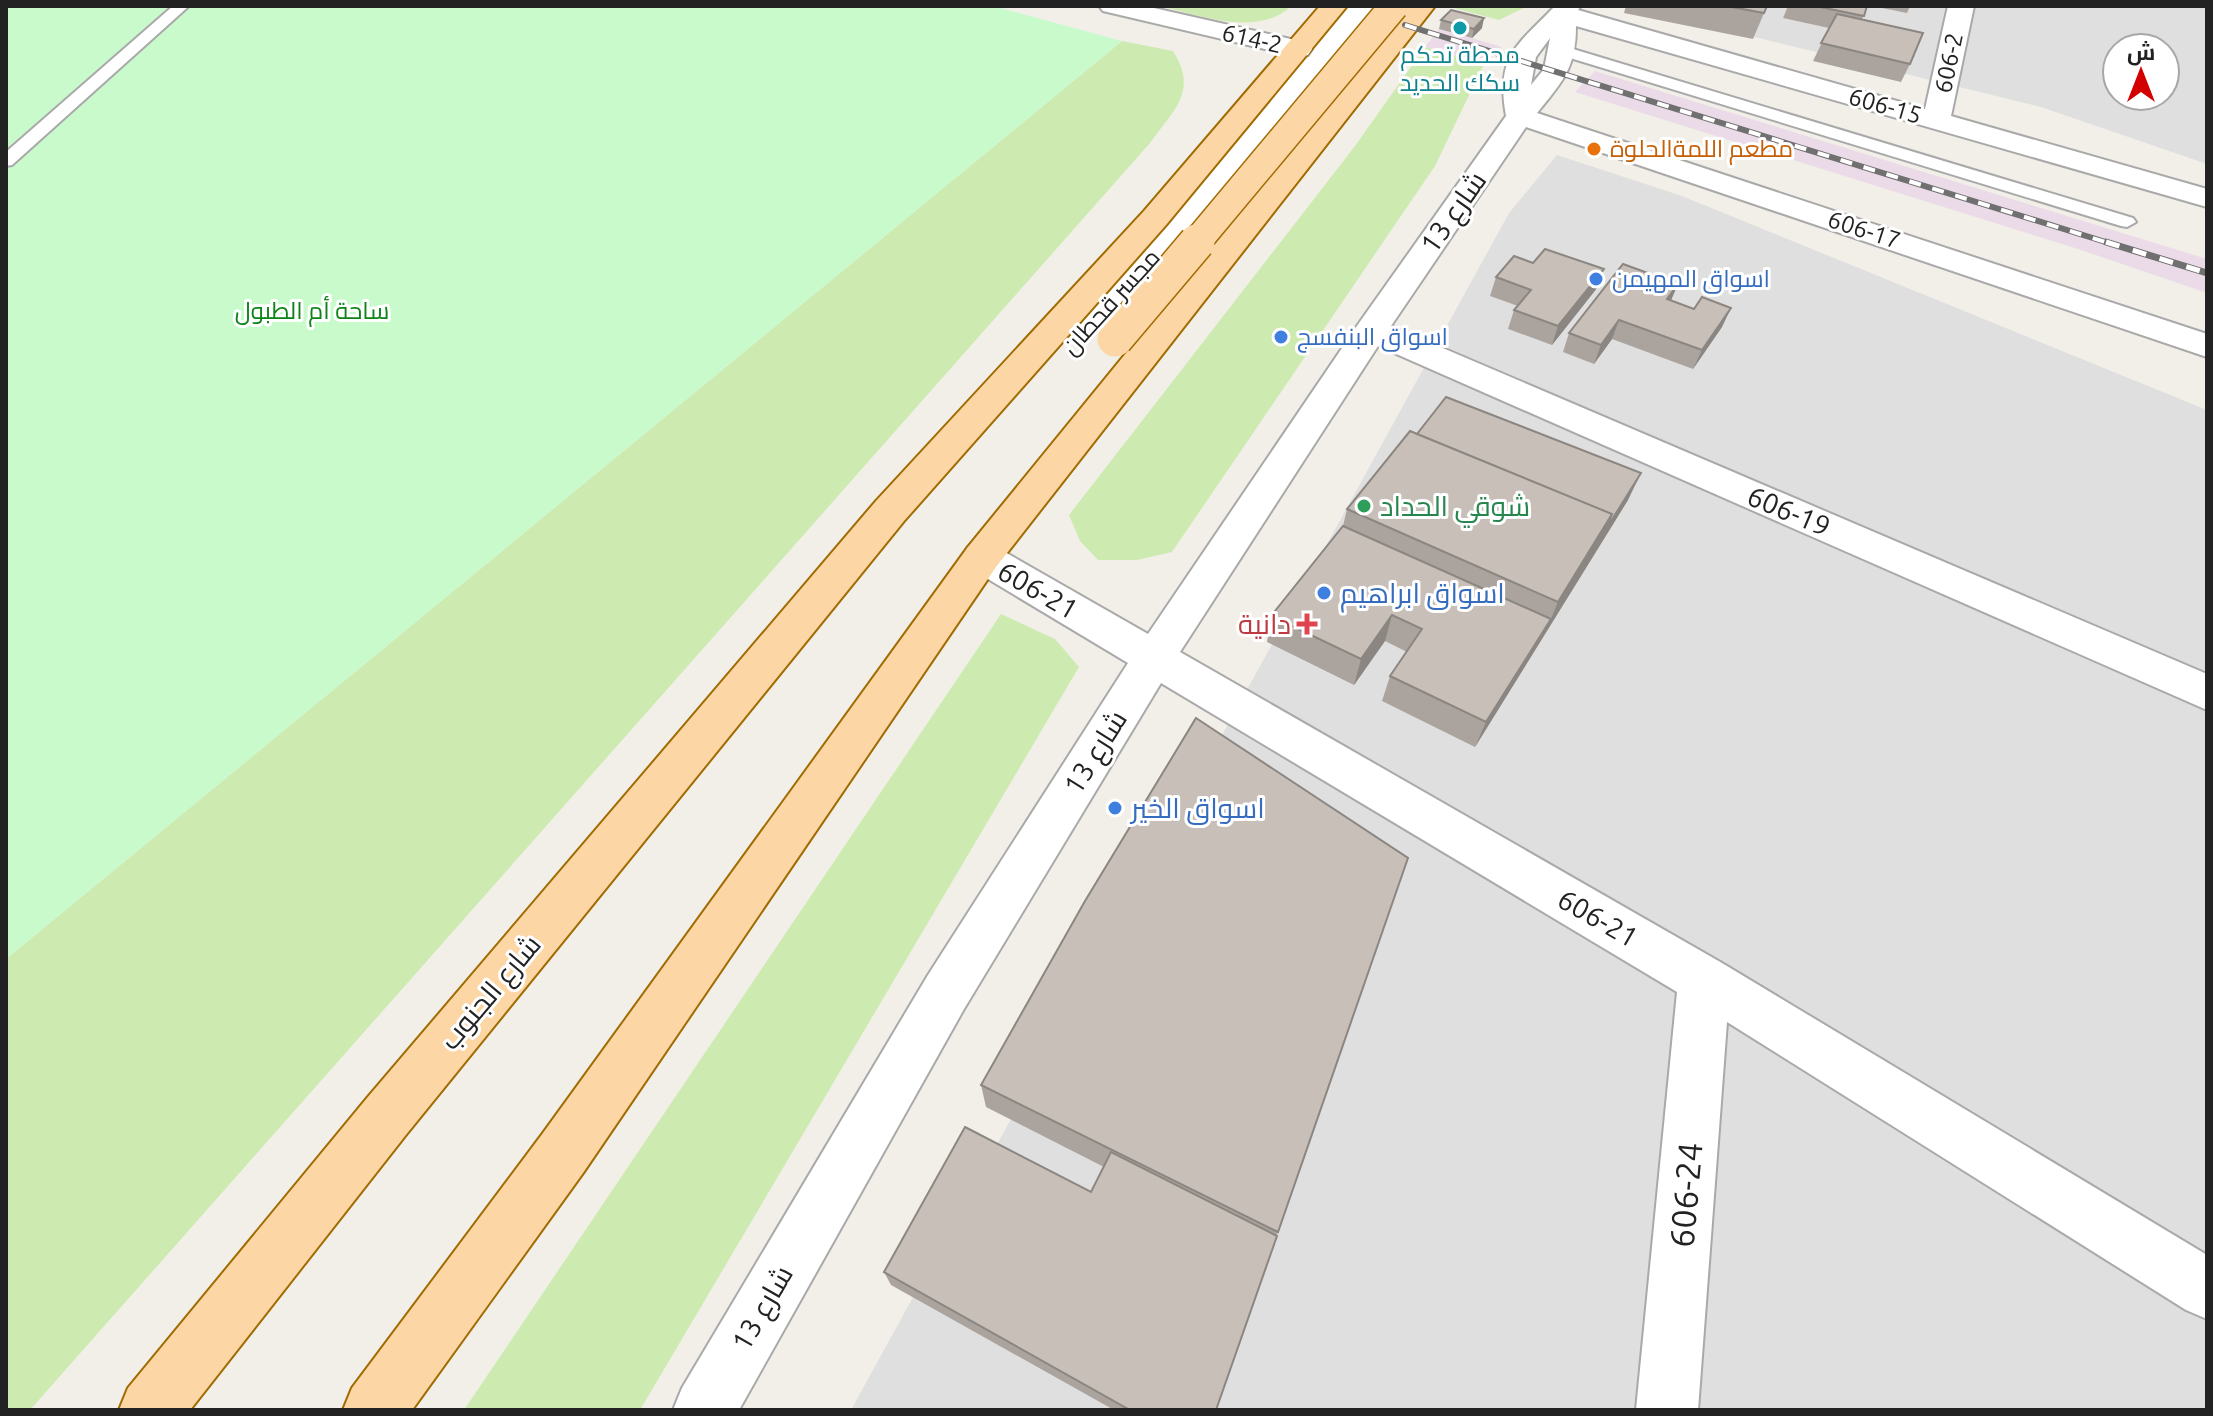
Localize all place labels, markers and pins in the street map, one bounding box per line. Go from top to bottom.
marker: محطة تحكم سكك الحديد [1451,19,1469,37]
place label: محطة تحكم سكك الحديد [1400,41,1520,96]
place label: مطعم اللمةالحلوة [1610,135,1793,165]
marker: مطعم اللمةالحلوة [1585,140,1603,158]
place label: اسواق المهيمن [1612,265,1770,294]
marker: اسواق المهيمن [1587,270,1605,288]
place label: اسواق البنفسج [1297,323,1448,353]
marker: اسواق البنفسج [1272,328,1290,346]
place label: شوقي الحداد [1380,490,1530,528]
marker: شوقي الحداد [1355,497,1373,515]
place label: اسواق ابراهيم [1340,577,1505,613]
marker: اسواق ابراهيم [1315,584,1333,602]
place label: دانية [1238,608,1291,639]
marker: دانية [1298,615,1316,633]
place label: اسواق الخير [1129,792,1265,825]
marker: اسواق الخير [1106,799,1124,817]

